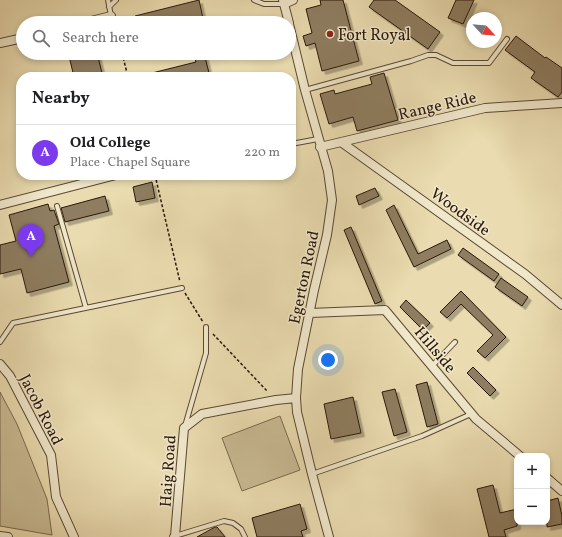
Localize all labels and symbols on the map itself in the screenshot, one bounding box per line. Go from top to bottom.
north arrow [466,12,502,48]
place label: Fort Royal [338,25,411,47]
marker: Fort Royal [325,29,335,39]
street label: Range Ride [396,87,479,127]
street label: Woodside [425,183,494,242]
pin: A [18,224,44,257]
street label: Egerton Road [284,229,326,326]
street label: Hillside [408,322,460,378]
your location [318,350,338,370]
street label: Jacob Road [13,371,67,449]
street label: Haig Road [155,434,182,508]

